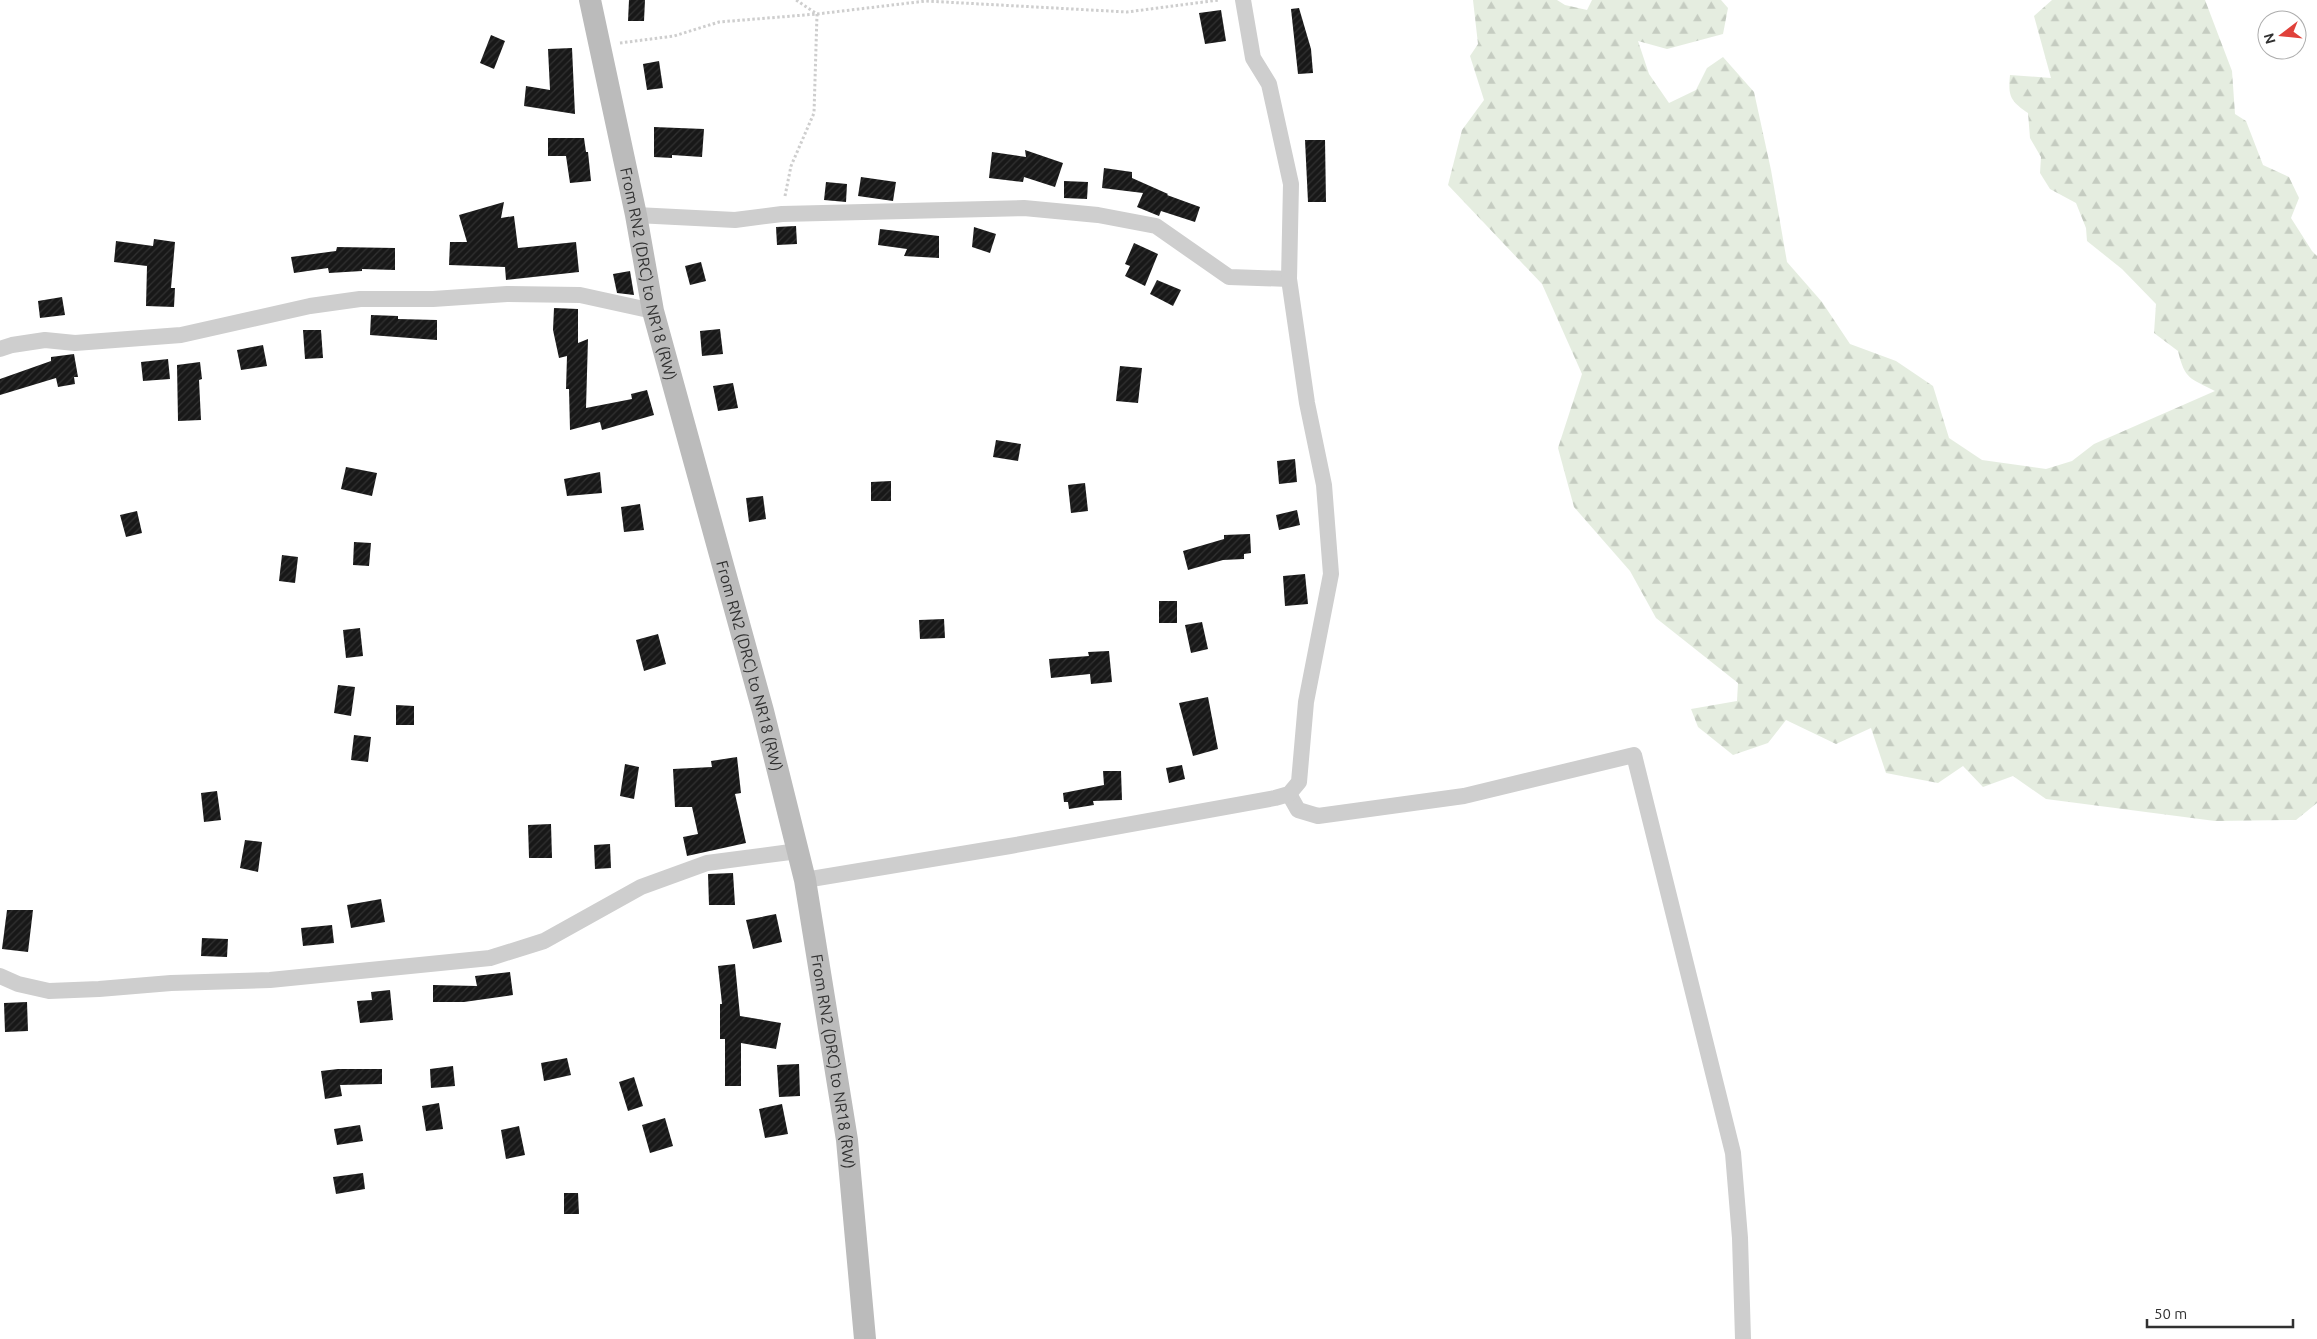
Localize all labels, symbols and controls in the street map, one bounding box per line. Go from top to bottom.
north arrow [2257,10,2307,60]
text: N [2260,31,2279,46]
street label: From RN2 (DRC) to NR18 (RW) [617,166,681,382]
street label: From RN2 (DRC) to NR18 (RW) [713,558,787,773]
street label: From RN2 (DRC) to NR18 (RW) [808,953,859,1170]
scale bar [2147,1296,2293,1328]
text: 50 m [2154,1305,2187,1322]

